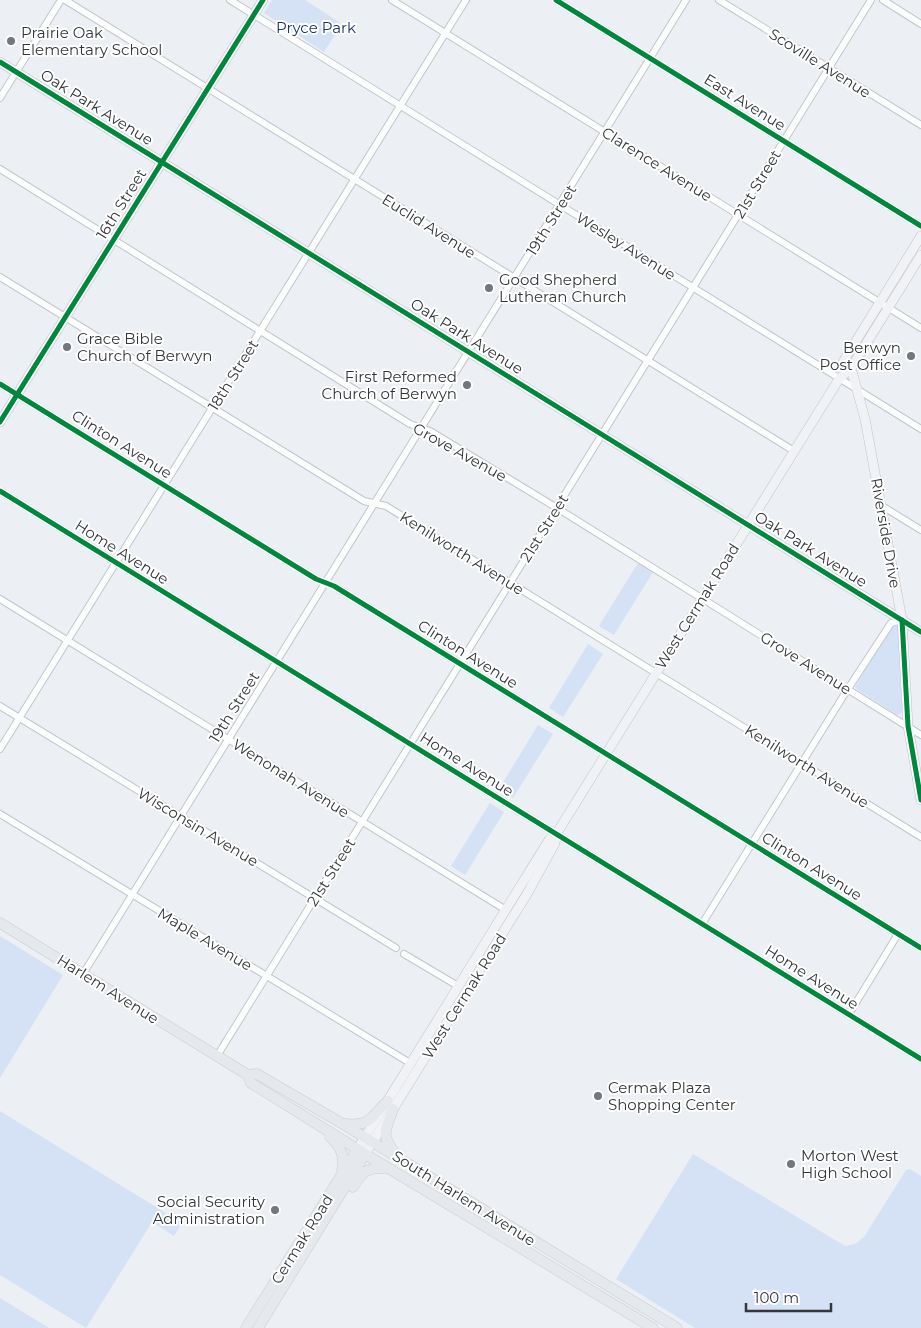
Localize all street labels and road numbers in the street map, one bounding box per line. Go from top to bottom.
street label: Scoville Avenue [766,24,874,102]
street label: Oak Park Avenue [37,65,157,149]
street label: East Avenue [701,69,789,135]
street label: Clarence Avenue [598,122,716,206]
street label: 21st Street [729,146,785,222]
street label: 16th Street [92,165,150,243]
street label: 19th Street [522,181,580,259]
street label: Euclid Avenue [379,190,479,262]
street label: Wesley Avenue [573,208,679,284]
street label: Oak Park Avenue [407,294,527,378]
street label: 18th Street [204,336,262,414]
street label: Clinton Avenue [68,406,176,482]
street label: Grove Avenue [410,418,510,486]
street label: Riverside Drive [867,476,905,590]
street label: 21st Street [516,490,572,566]
street label: Kenilworth Avenue [396,507,528,599]
street label: Oak Park Avenue [751,507,871,591]
street label: Home Avenue [72,516,172,588]
street label: West Cermak Road [651,540,743,672]
street label: Clinton Avenue [414,616,522,692]
street label: Grove Avenue [757,627,855,699]
street label: 19th Street [205,668,263,746]
street label: Kenilworth Avenue [741,720,873,812]
street label: Home Avenue [417,728,517,800]
street label: Wenonah Avenue [229,734,353,822]
street label: Wisconsin Avenue [134,783,262,871]
street label: Clinton Avenue [758,828,866,904]
street label: 21st Street [303,834,359,910]
street label: Maple Avenue [154,903,256,975]
street label: West Cermak Road [418,930,510,1062]
street label: Home Avenue [762,941,862,1013]
street label: Harlem Avenue [54,950,162,1028]
street label: South Harlem Avenue [389,1146,539,1250]
street label: Cermak Road [267,1191,337,1287]

